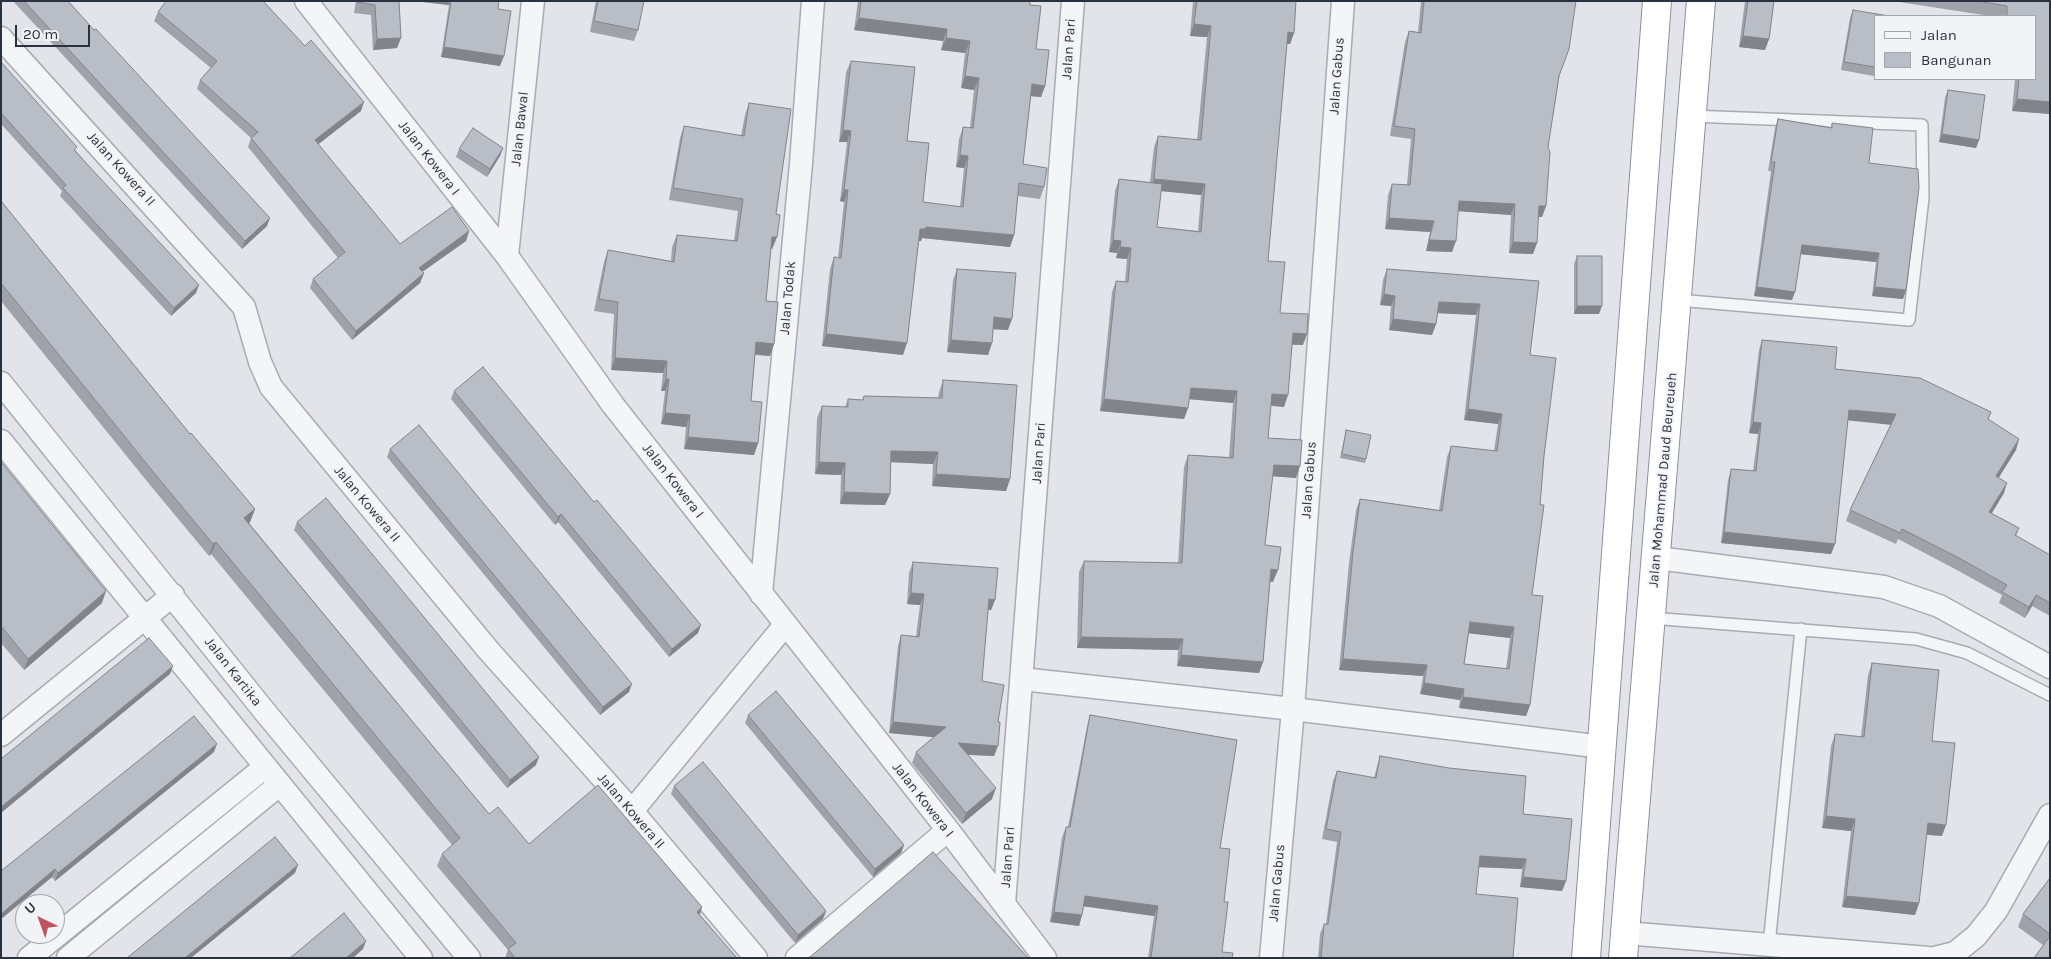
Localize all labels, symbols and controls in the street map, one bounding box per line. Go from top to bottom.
scale bar [18,15,92,47]
legend [1874,15,2036,80]
street label: Jalan Pari [1058,18,1080,80]
text: 20 m [23,25,58,43]
text: Jalan [1921,26,1957,44]
street label: Jalan Gabus [1326,37,1348,115]
text: Bangunan [1921,51,1992,69]
street label: Jalan Bawal [508,91,532,167]
street label: Jalan Kowera I [395,117,463,199]
street label: Jalan Kowera II [83,128,159,210]
street label: Jalan Todak [776,260,800,336]
street label: Jalan Mohammad Daud Beureueh [1645,372,1681,588]
street label: Jalan Pari [1028,422,1050,484]
street label: Jalan Kowera I [639,440,707,522]
street label: Jalan Gabus [1298,441,1320,519]
street label: Jalan Kowera II [330,463,404,545]
street label: Jalan Kartika [201,634,265,710]
street label: Jalan Kowera I [889,759,957,841]
street label: Jalan Kowera II [594,770,668,852]
street label: Jalan Pari [997,826,1019,888]
street label: Jalan Gabus [1265,844,1289,922]
north arrow [15,894,65,944]
text: U [21,899,40,918]

